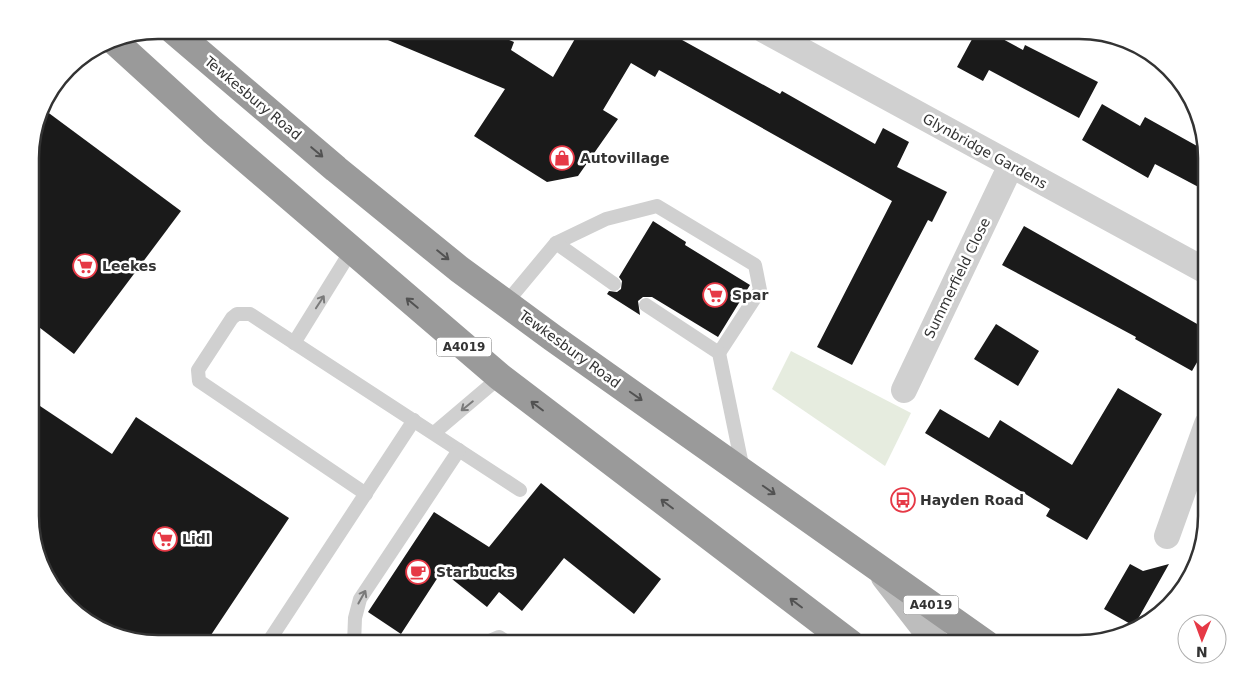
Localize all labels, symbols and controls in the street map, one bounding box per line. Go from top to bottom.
street label: Tewkesbury Road [201,52,305,143]
street label: Glynbridge Gardens [920,110,1050,192]
shop icon: Autovillage [549,145,575,171]
one-way arrow [310,147,323,158]
place label: Autovillage [580,150,670,166]
street label: Summerfield Close [921,215,993,341]
one-way arrow [436,250,449,261]
supermarket icon: Leekes [72,253,98,279]
place label: Leekes [102,258,157,274]
supermarket icon: Spar [702,282,728,308]
place label: Spar [732,287,769,303]
one-way arrow [315,295,325,309]
one-way arrow [406,297,419,308]
street label: Tewkesbury Road [515,306,624,391]
road number: A4019 [436,338,492,357]
one-way arrow [629,391,643,401]
one-way arrow [461,400,474,411]
one-way arrow [530,401,544,411]
one-way arrow [761,485,775,495]
bus stop icon: Hayden Road [890,487,916,513]
place label: Hayden Road [920,492,1024,508]
one-way arrow [661,499,674,510]
supermarket icon: Lidl [152,526,178,552]
place label: Lidl [182,531,211,547]
cafe icon: Starbucks [405,559,431,585]
place label: Starbucks [436,564,515,580]
one-way arrow [357,589,367,604]
road number: A4019 [904,596,958,614]
one-way arrow [790,597,803,608]
north arrow [1177,614,1227,664]
text: N [1196,644,1208,660]

